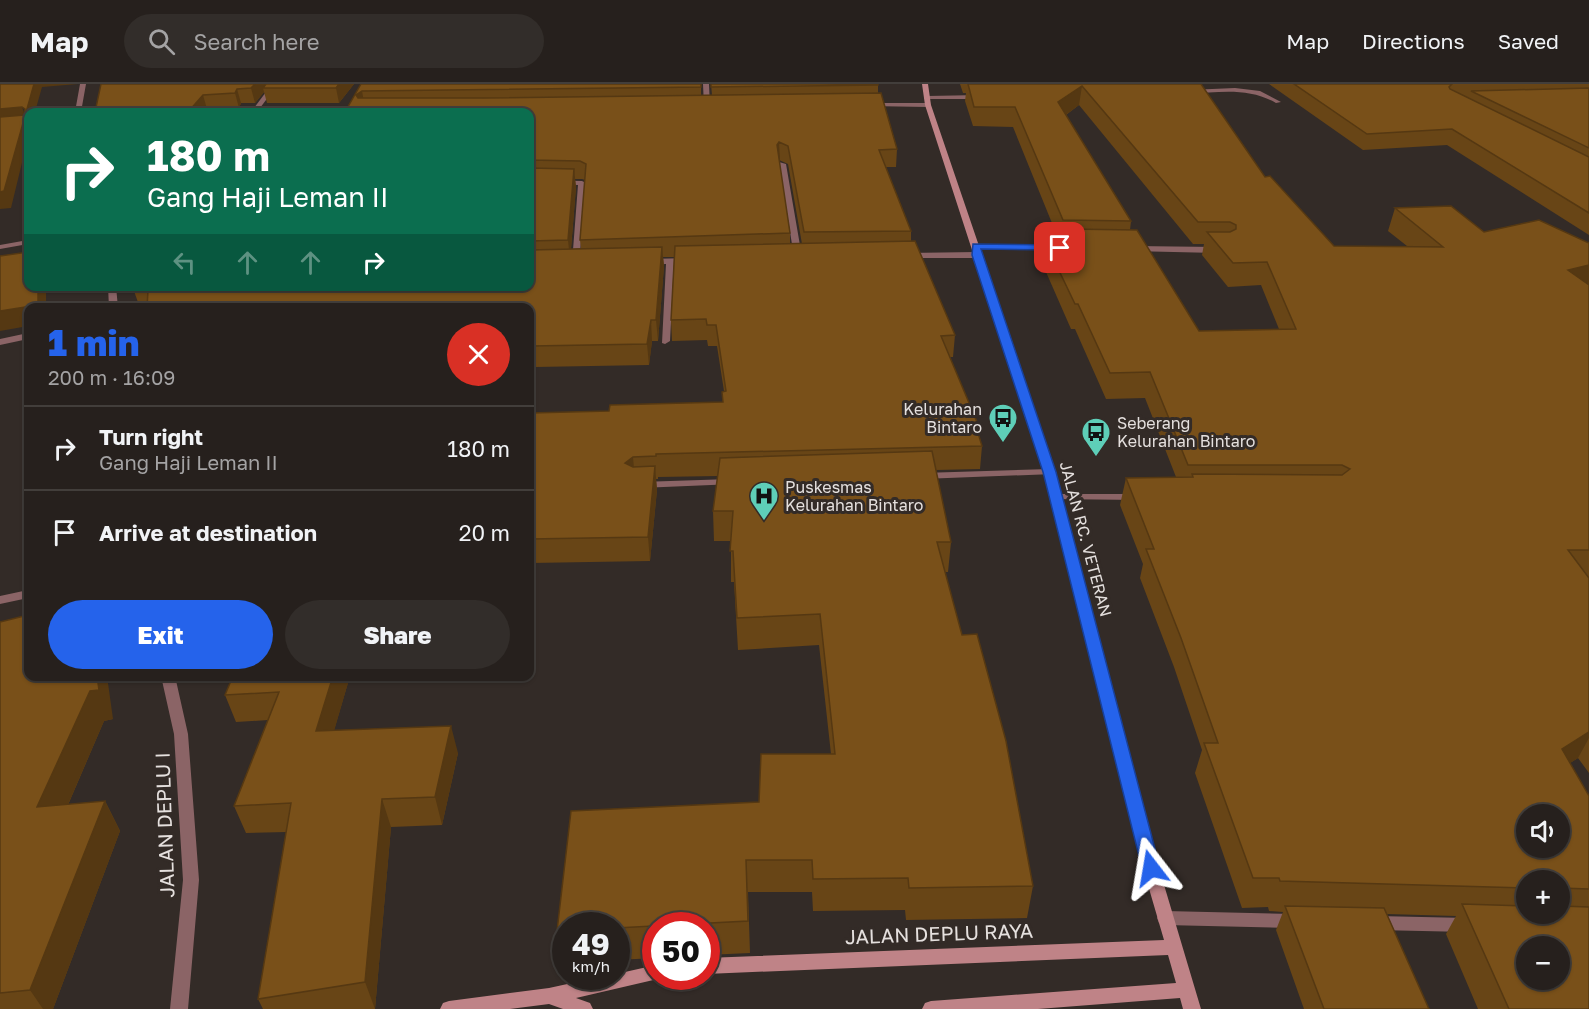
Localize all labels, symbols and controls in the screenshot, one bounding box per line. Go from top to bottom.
search box [124,14,544,68]
text: Map [30,25,88,58]
icon: search [145,25,178,58]
text: Search here [193,28,319,55]
text: Map [1286,28,1329,54]
text: Directions [1362,28,1465,54]
text: Saved [1498,28,1559,54]
text: 180 m [147,130,270,180]
icon: right [48,132,126,210]
text: Gang Haji Leman II [147,181,389,213]
pin [1034,222,1085,273]
icon: arrive [1043,231,1076,264]
icon: left [168,246,201,279]
icon: ahead [231,246,264,279]
icon: ahead [294,246,327,279]
icon: right [357,246,390,279]
text: 1 min [48,321,139,364]
button: close [447,323,510,386]
text: 200 m · 16:09 [48,365,175,389]
place label: Kelurahan Bintaro [903,399,982,437]
bus stop icon: Kelurahan Bintaro [987,402,1019,444]
place label: Seberang Kelurahan Bintaro [1117,413,1255,451]
bus stop icon: Seberang Kelurahan Bintaro [1080,416,1112,458]
text: Turn right [99,423,203,450]
icon: right [48,432,81,465]
text: 180 m [447,435,510,462]
text: Gang Haji Leman II [99,450,278,474]
street label: JALAN RC. VETERAN [1056,459,1116,619]
place label: Puskesmas Kelurahan Bintaro [785,477,923,515]
hospital icon: Puskesmas Kelurahan Bintaro [748,480,780,522]
icon: arrive [48,516,81,549]
text: Arrive at destination [99,519,317,546]
text: 20 m [459,519,510,546]
button: Exit [48,600,273,669]
button: Share [285,600,510,669]
street label: JALAN DEPLU I [149,752,179,898]
map controls [1516,804,1570,990]
button: sound [1516,804,1570,858]
position arrow [1119,836,1183,900]
button: + [1516,870,1570,924]
speed limit sign: 50 [642,912,720,990]
street label: JALAN DEPLU RAYA [844,918,1034,948]
text: 49 [572,926,610,962]
button: − [1516,936,1570,990]
text: km/h [572,957,610,975]

